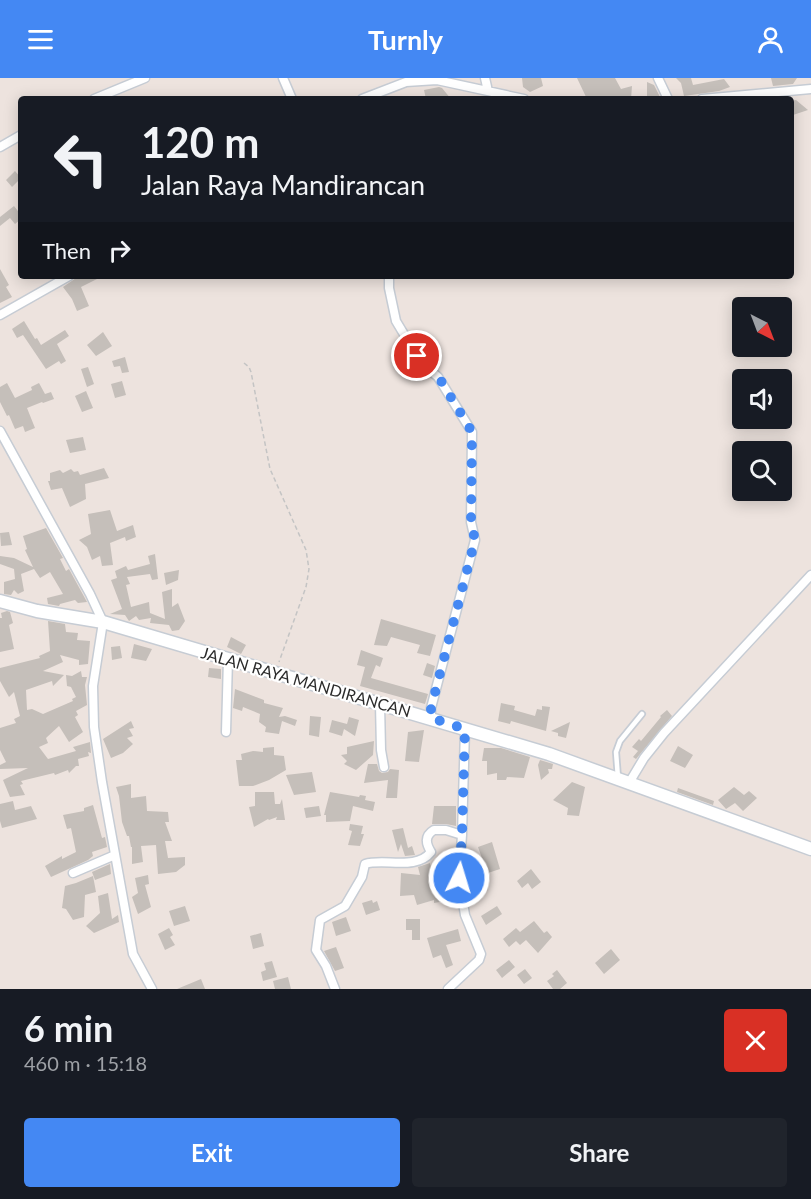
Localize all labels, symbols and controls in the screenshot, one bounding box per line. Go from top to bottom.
icon: menu [24,23,57,56]
text: Turnly [368,23,443,56]
icon: person [754,23,787,56]
text: 120 m [141,117,259,167]
icon: left [42,120,120,198]
text: Jalan Raya Mandirancan [141,168,425,201]
icon: right [103,234,136,267]
text: Then [42,237,91,264]
north arrow [732,297,792,357]
map controls [732,297,792,501]
pin [391,330,442,381]
icon: arrive [400,339,433,372]
button: sound [732,369,792,429]
button: search [732,441,792,501]
street label: JALAN RAYA MANDIRANCAN [199,642,413,721]
position arrow [427,846,491,910]
text: 6 min [24,1006,113,1050]
button: close [724,1009,787,1072]
text: 460 m · 15:18 [24,1051,147,1075]
button: Exit [24,1118,400,1187]
button: Share [412,1118,787,1187]

